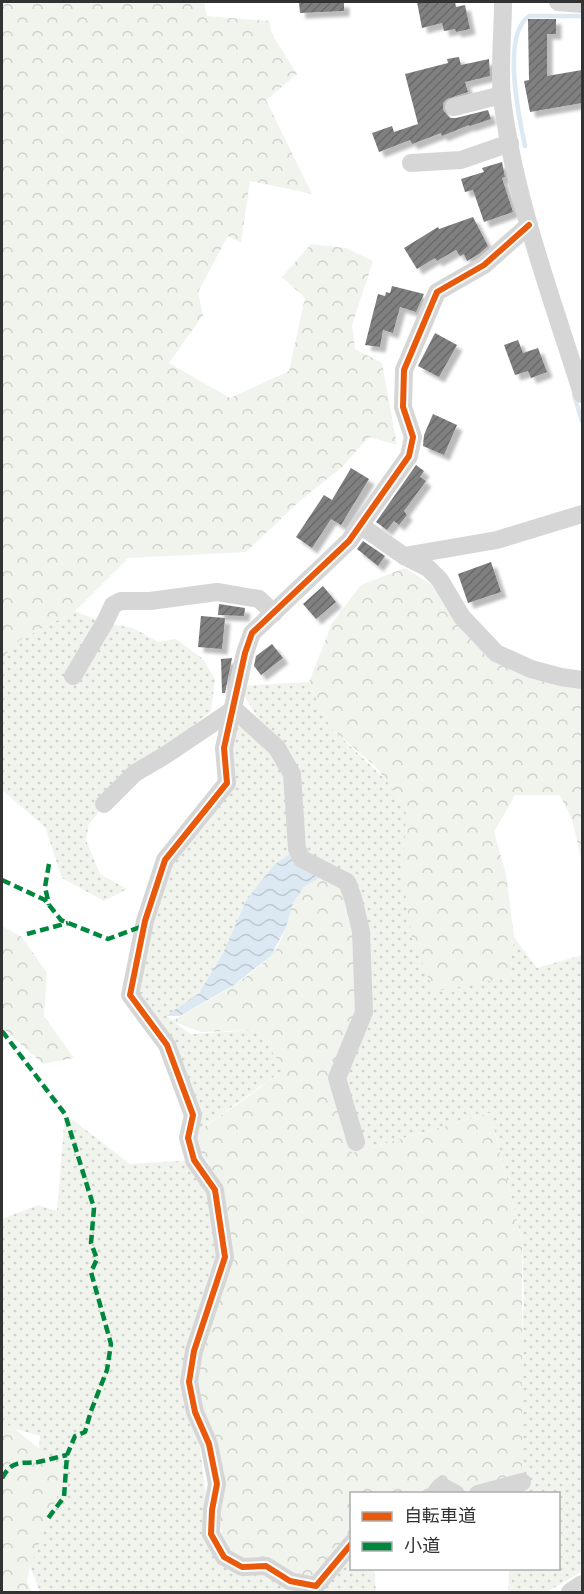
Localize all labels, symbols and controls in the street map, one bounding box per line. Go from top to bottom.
legend [350,1492,560,1570]
text: 自転車道 [404,1506,476,1527]
text: 小道 [404,1536,440,1557]

